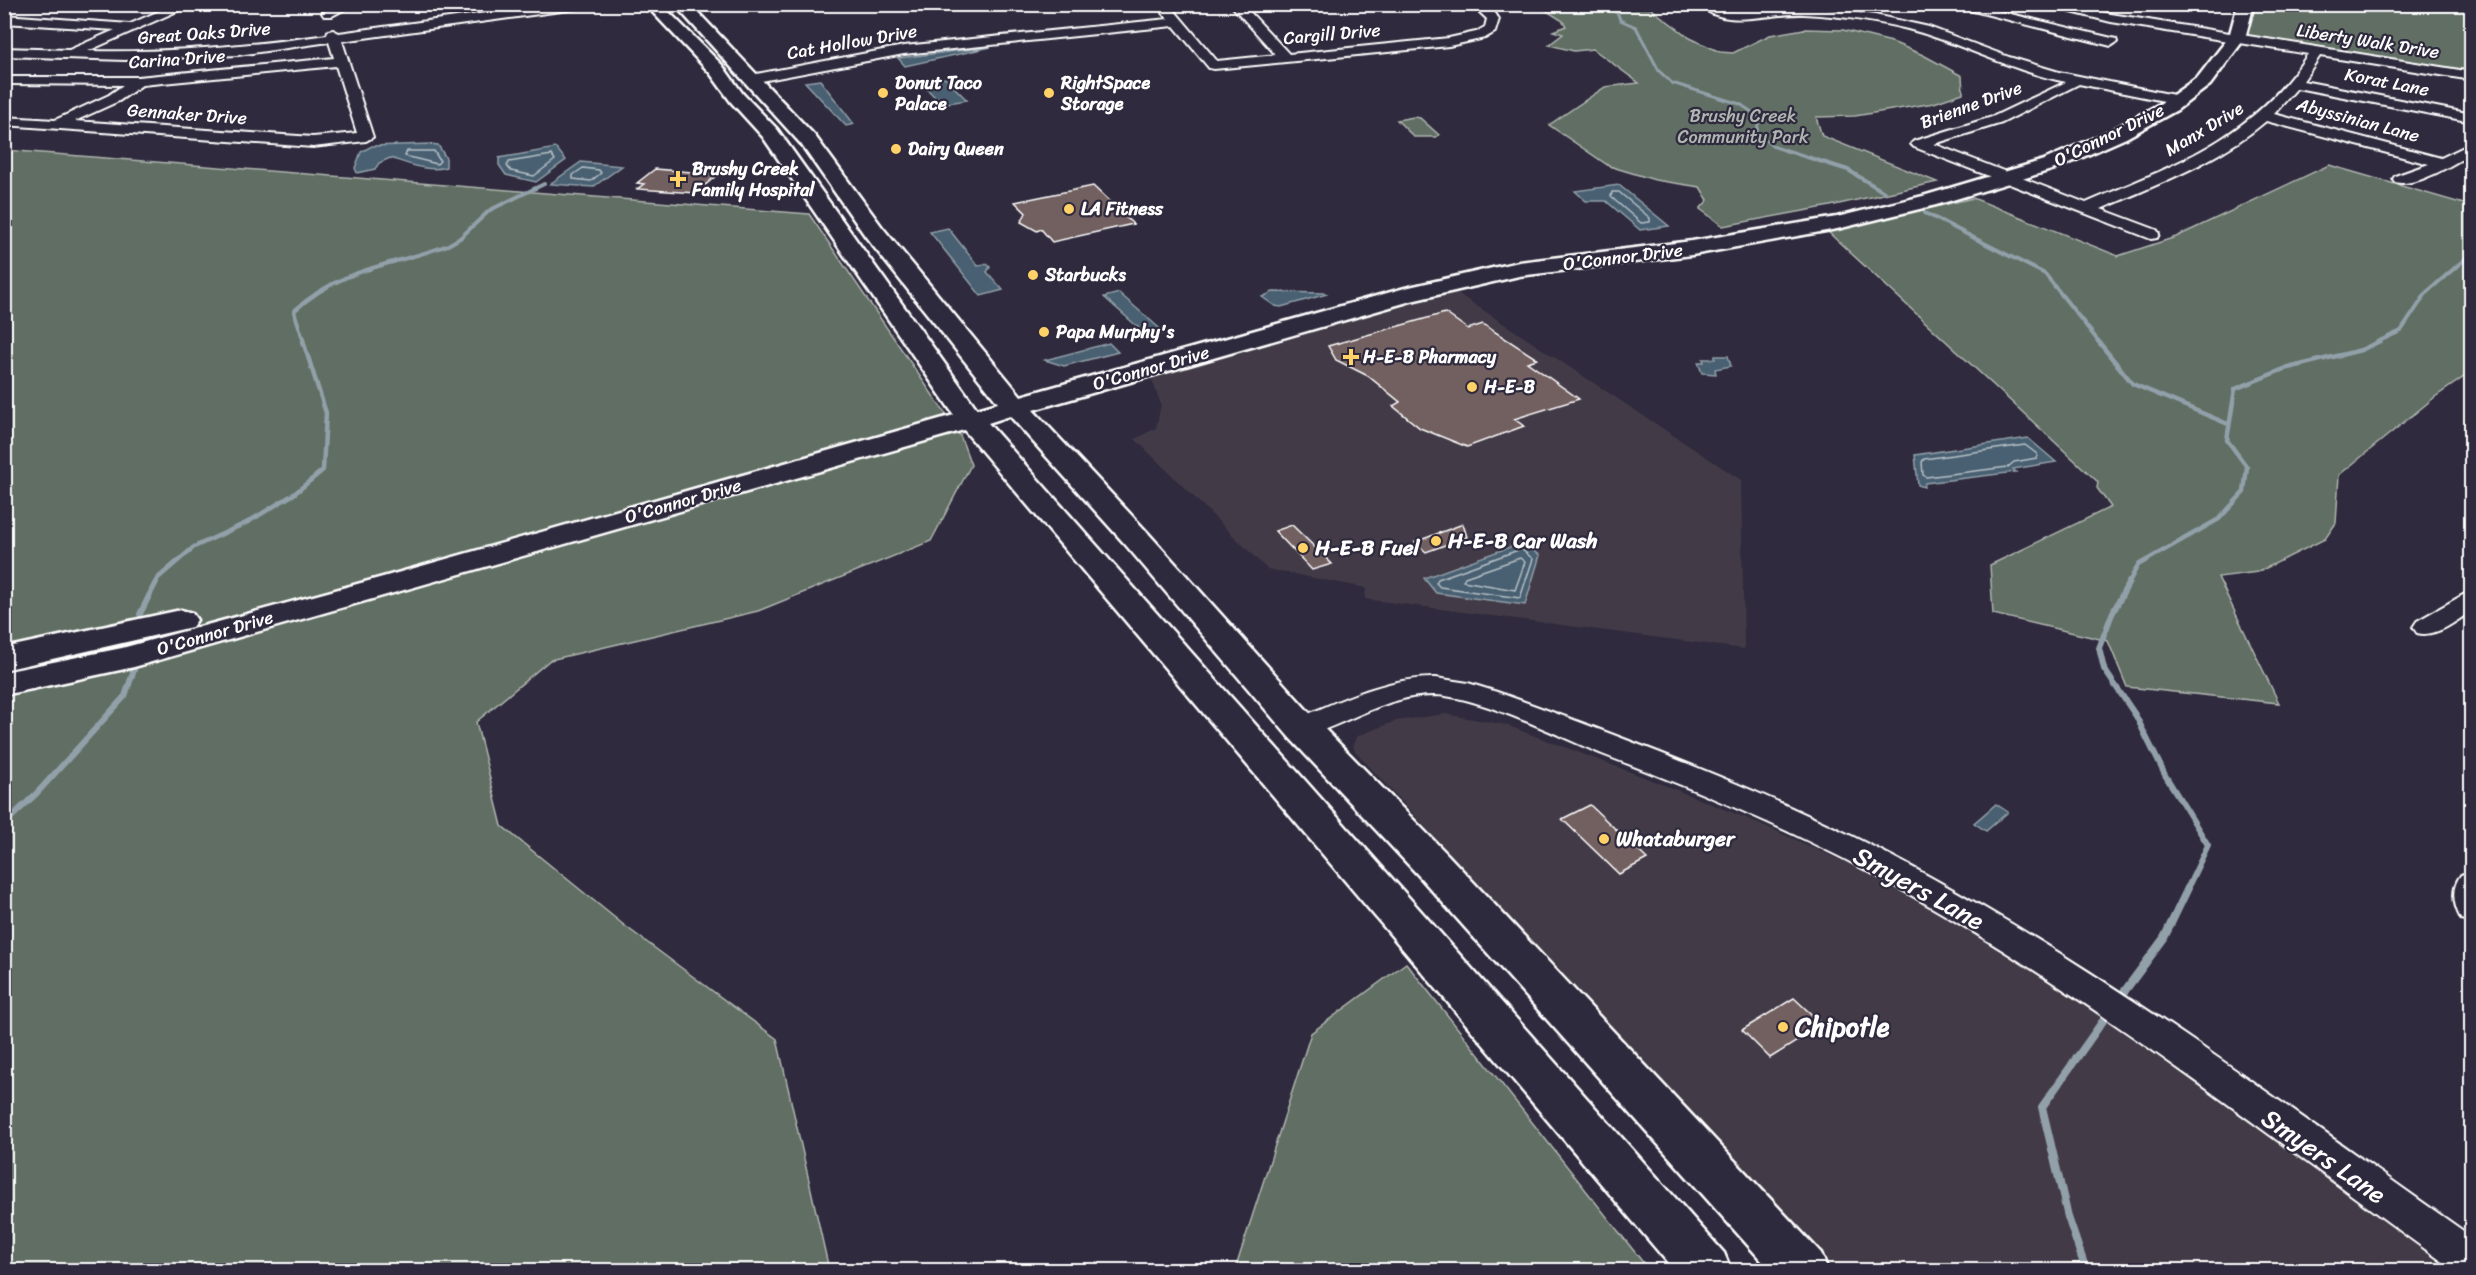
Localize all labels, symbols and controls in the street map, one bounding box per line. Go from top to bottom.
street label: Great Oaks Drive [136,12,272,54]
street label: Cargill Drive [1282,14,1382,54]
street label: Liberty Walk Drive [2294,14,2442,68]
street label: Cat Hollow Drive [784,15,920,69]
street label: Carina Drive [128,40,226,78]
street label: Korat Lane [2342,58,2432,106]
place label: Donut Taco Palace [895,67,983,120]
place label: RightSpace Storage [1060,67,1150,120]
street label: Brienne Drive [1915,72,2027,138]
marker: Donut Taco Palace [876,86,890,100]
marker: RightSpace Storage [1042,86,1056,100]
street label: Abyssinian Lane [2292,88,2423,152]
street label: Manx Drive [2158,93,2250,165]
street label: Gennaker Drive [126,94,248,134]
street label: O'Connor Drive [2048,94,2170,176]
park label: Brushy Creek Community Park [1677,100,1809,153]
place label: Dairy Queen [908,133,1004,165]
marker: Dairy Queen [889,142,903,156]
place label: Brushy Creek Family Hospital [691,153,815,206]
marker: Brushy Creek Family Hospital [669,170,687,188]
place label: LA Fitness [1081,193,1164,225]
marker: LA Fitness [1062,202,1076,216]
street label: O'Connor Drive [1561,234,1685,280]
place label: Starbucks [1044,259,1126,291]
marker: Starbucks [1026,268,1040,282]
place label: Papa Murphy's [1056,316,1175,348]
marker: Papa Murphy's [1037,325,1051,339]
street label: O'Connor Drive [1089,336,1213,400]
place label: H-E-B Pharmacy [1362,341,1497,373]
marker: H-E-B Pharmacy [1344,350,1358,364]
place label: H-E-B [1483,371,1535,403]
marker: H-E-B [1465,380,1479,394]
street label: O'Connor Drive [621,469,745,533]
place label: H-E-B Car Wash [1447,522,1598,560]
place label: H-E-B Fuel [1314,529,1420,567]
marker: H-E-B Car Wash [1429,534,1443,548]
marker: H-E-B Fuel [1296,541,1310,555]
street label: O'Connor Drive [153,601,277,665]
place label: Whataburger [1616,820,1736,858]
marker: Whataburger [1597,832,1611,846]
street label: Smyers Lane [1845,833,1994,943]
place label: Chipotle [1794,1004,1890,1050]
marker: Chipotle [1776,1020,1790,1034]
street label: Smyers Lane [2252,1096,2397,1216]

